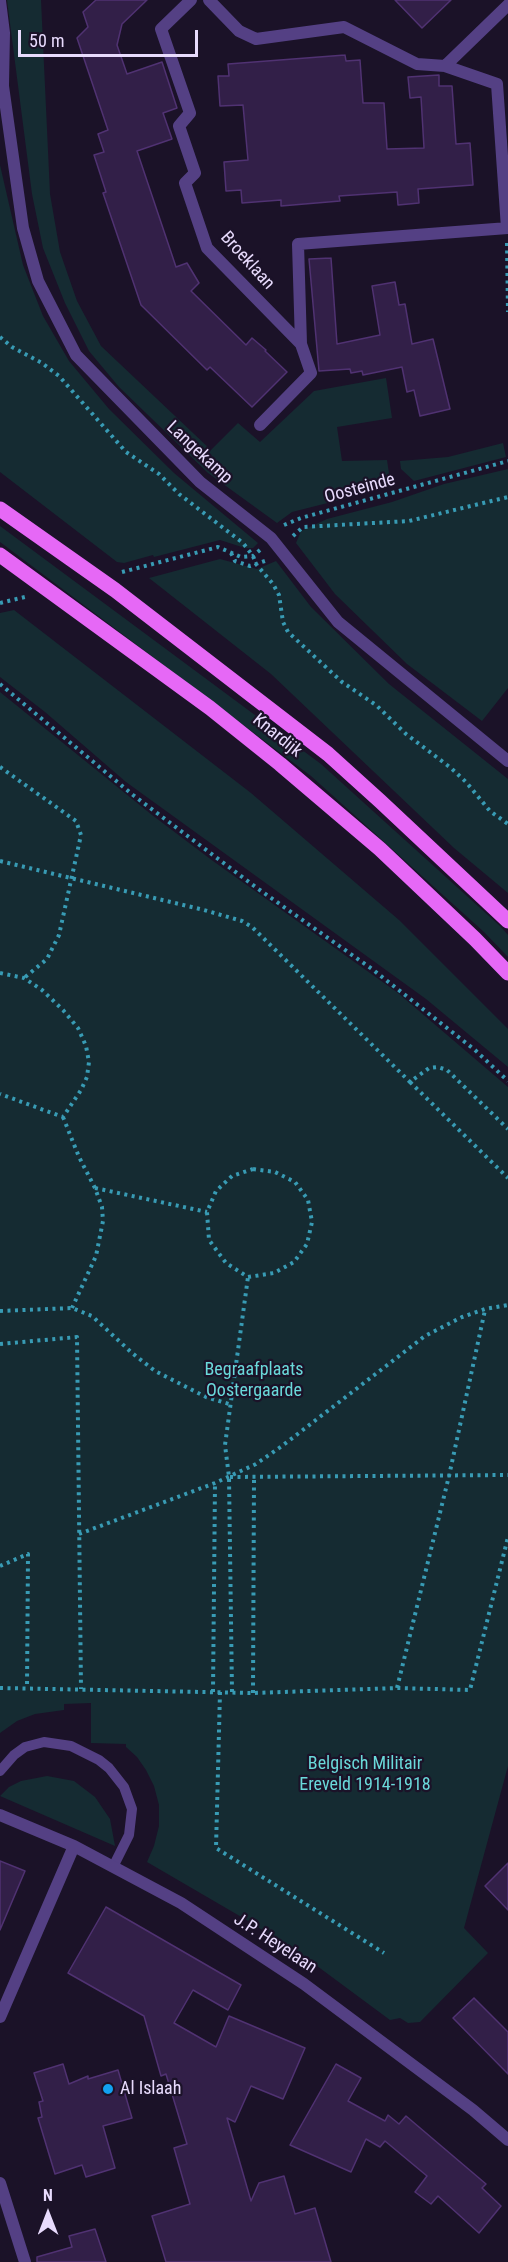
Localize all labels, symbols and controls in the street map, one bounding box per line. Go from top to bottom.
scale bar [21,18,201,56]
text: 50 m [29,30,64,51]
street label: Broeklaan [215,227,279,295]
street label: Langekamp [162,417,236,489]
street label: Oosteinde [322,469,398,509]
street label: Knardijk [248,710,306,762]
park label: Begraafplaats Oostergaarde [204,1359,304,1402]
park label: Belgisch Militair Ereveld 1914-1918 [299,1753,431,1796]
street label: J.P. Heyelaan [229,1909,321,1979]
place label: Al Islaah [120,2078,181,2100]
marker: Al Islaah [101,2082,115,2096]
north arrow [18,2184,78,2244]
text: N [43,2186,53,2205]

